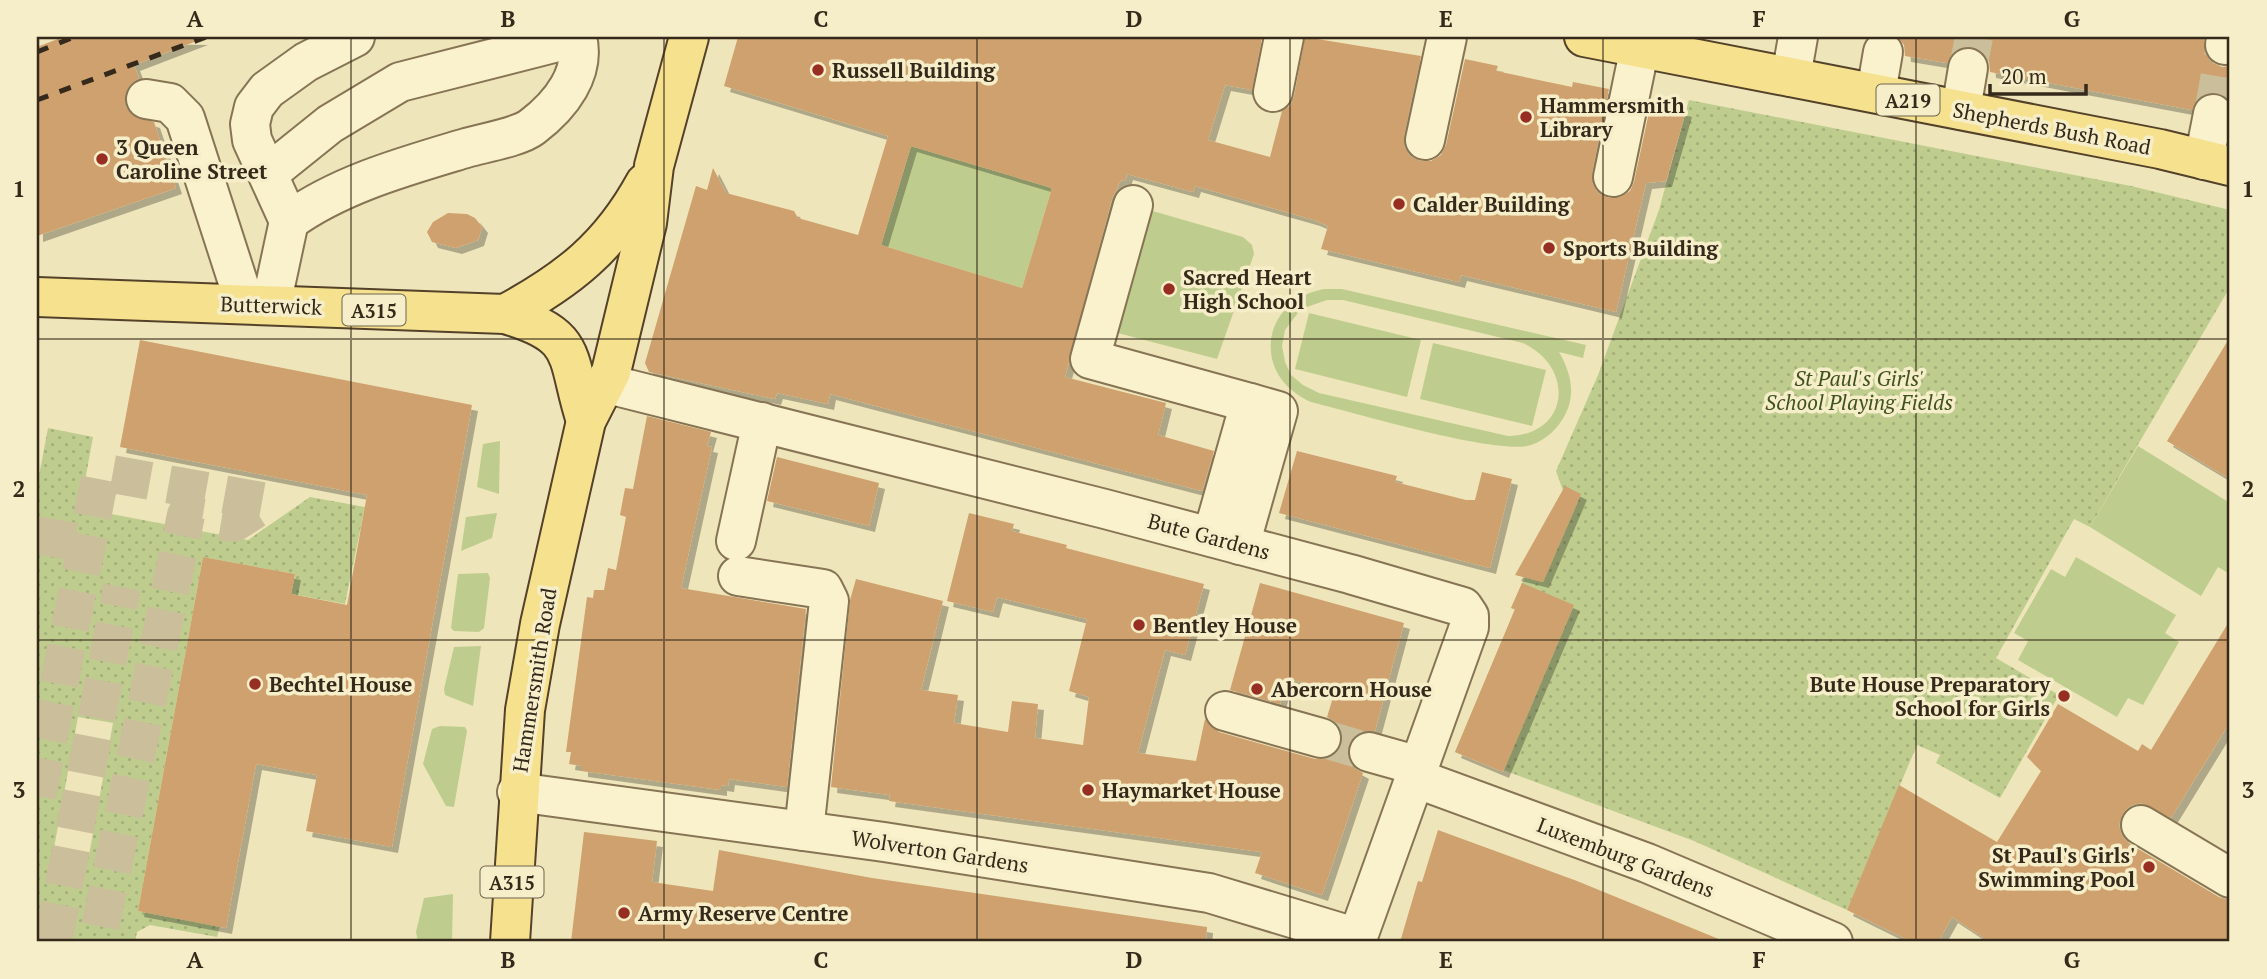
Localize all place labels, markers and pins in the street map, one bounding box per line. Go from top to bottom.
place label: Russell Building [832,56,996,84]
marker: Russell Building [810,62,826,78]
place label: Hammersmith Library [1540,91,1685,143]
marker: Hammersmith Library [1518,109,1534,125]
place label: 3 Queen Caroline Street [116,133,268,185]
marker: 3 Queen Caroline Street [94,151,110,167]
place label: Calder Building [1413,190,1571,218]
marker: Calder Building [1391,196,1407,212]
place label: Sports Building [1563,234,1719,262]
marker: Sports Building [1541,240,1557,256]
place label: Sacred Heart High School [1183,263,1312,315]
marker: Sacred Heart High School [1161,281,1177,297]
place label: Bentley House [1153,611,1297,639]
marker: Bentley House [1131,617,1147,633]
place label: Bechtel House [269,670,412,698]
place label: Bute House Preparatory School for Girls [1810,670,2051,722]
place label: Abercorn House [1271,675,1432,703]
marker: Bechtel House [247,676,263,692]
marker: Abercorn House [1249,681,1265,697]
marker: Bute House Preparatory School for Girls [2056,688,2072,704]
place label: Haymarket House [1102,776,1281,804]
marker: Haymarket House [1080,782,1096,798]
place label: St Paul's Girls' Swimming Pool [1978,841,2135,893]
marker: St Paul's Girls' Swimming Pool [2141,859,2157,875]
place label: Army Reserve Centre [638,899,849,927]
marker: Army Reserve Centre [616,905,632,921]

